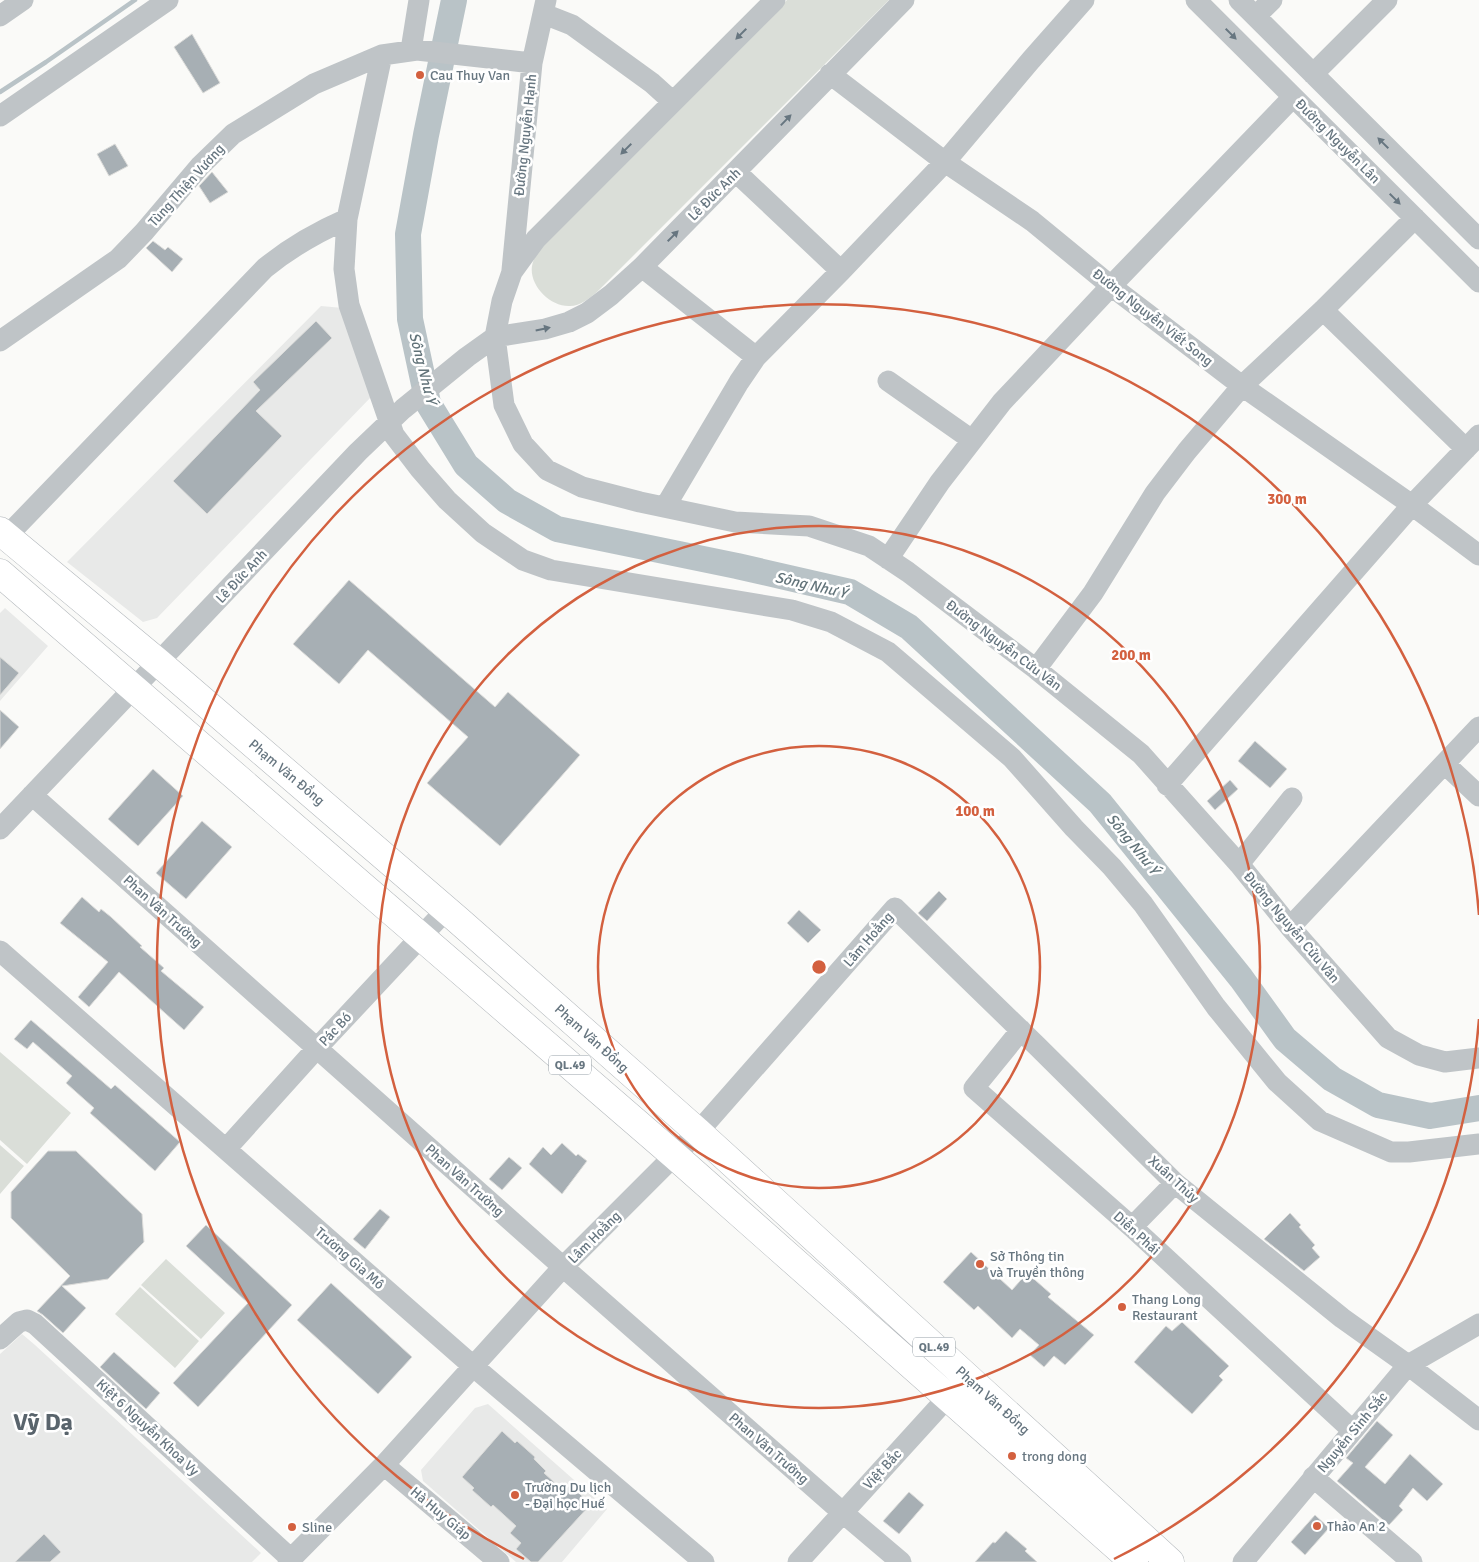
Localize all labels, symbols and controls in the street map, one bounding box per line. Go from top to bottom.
one-way arrow [735,28,747,40]
one-way arrow [1225,28,1237,40]
place label: Cau Thuy Van [430,67,510,84]
marker: Cau Thuy Van [414,69,426,81]
street label: Đường Nguyễn Hạnh [511,73,540,197]
street label: Đường Nguyễn Lân [1292,95,1384,187]
one-way arrow [780,114,792,126]
one-way arrow [1377,137,1389,149]
street label: Tùng Thiện Vương [145,140,228,230]
one-way arrow [620,143,632,155]
street label: Lê Đức Anh [684,164,744,224]
one-way arrow [1389,192,1401,204]
one-way arrow [666,230,678,242]
street label: Đường Nguyễn Viết Song [1089,265,1216,370]
one-way arrow [535,325,550,333]
water label: Sông Như Ý [405,330,441,408]
text: 300 m [1267,490,1307,508]
street label: Lê Đức Anh [212,546,271,607]
water label: Sông Như Ý [773,568,851,603]
street label: Đường Nguyễn Cửu Vân [943,596,1065,694]
text: 200 m [1111,646,1151,664]
street label: Phạm Văn Đồng [245,736,328,809]
text: 100 m [955,802,995,820]
water label: Sông Như Ý [1103,810,1165,880]
street label: Đường Nguyễn Cửu Vân [1240,868,1343,987]
street label: Phan Văn Trường [120,872,206,951]
street label: Lâm Hoằng [840,908,897,970]
centre of rings [810,958,828,976]
street label: Phạm Văn Đồng [551,1001,632,1076]
street label: Pác Bó [315,1009,355,1050]
road number: QL.49 [549,1056,591,1074]
street label: Phan Văn Trường [422,1141,508,1220]
street label: Xuân Thủy [1145,1152,1203,1207]
street label: Lâm Hoằng [565,1208,624,1267]
street label: Diễn Phái [1110,1208,1164,1259]
street label: Trương Gia Mô [312,1224,388,1293]
place label: Sở Thông tin và Truyền thông [990,1248,1084,1281]
marker: Sở Thông tin và Truyền thông [974,1258,986,1270]
place label: Thang Long Restaurant [1132,1291,1201,1324]
marker: Thang Long Restaurant [1116,1301,1128,1313]
road number: QL.49 [913,1338,955,1356]
street label: Phạm Văn Đồng [952,1363,1033,1438]
street label: Kiệt 6 Nguyễn Khoa Vy [93,1375,203,1480]
street label: Nguyễn Sinh Sắc [1314,1388,1391,1476]
district label: Vỹ Dạ [13,1407,73,1437]
street label: Phan Văn Trường [725,1409,812,1488]
street label: Việt Bắc [859,1445,906,1493]
place label: trong dong [1022,1448,1087,1465]
marker: trong dong [1006,1450,1018,1462]
place label: Trường Du lịch - Đại học Huế [525,1479,611,1512]
street label: Hà Huy Giáp [407,1483,474,1544]
marker: Trường Du lịch - Đại học Huế [509,1489,521,1501]
place label: Thảo An 2 [1327,1518,1386,1535]
place label: Sline [302,1519,332,1536]
marker: Thảo An 2 [1311,1520,1323,1532]
marker: Sline [286,1521,298,1533]

